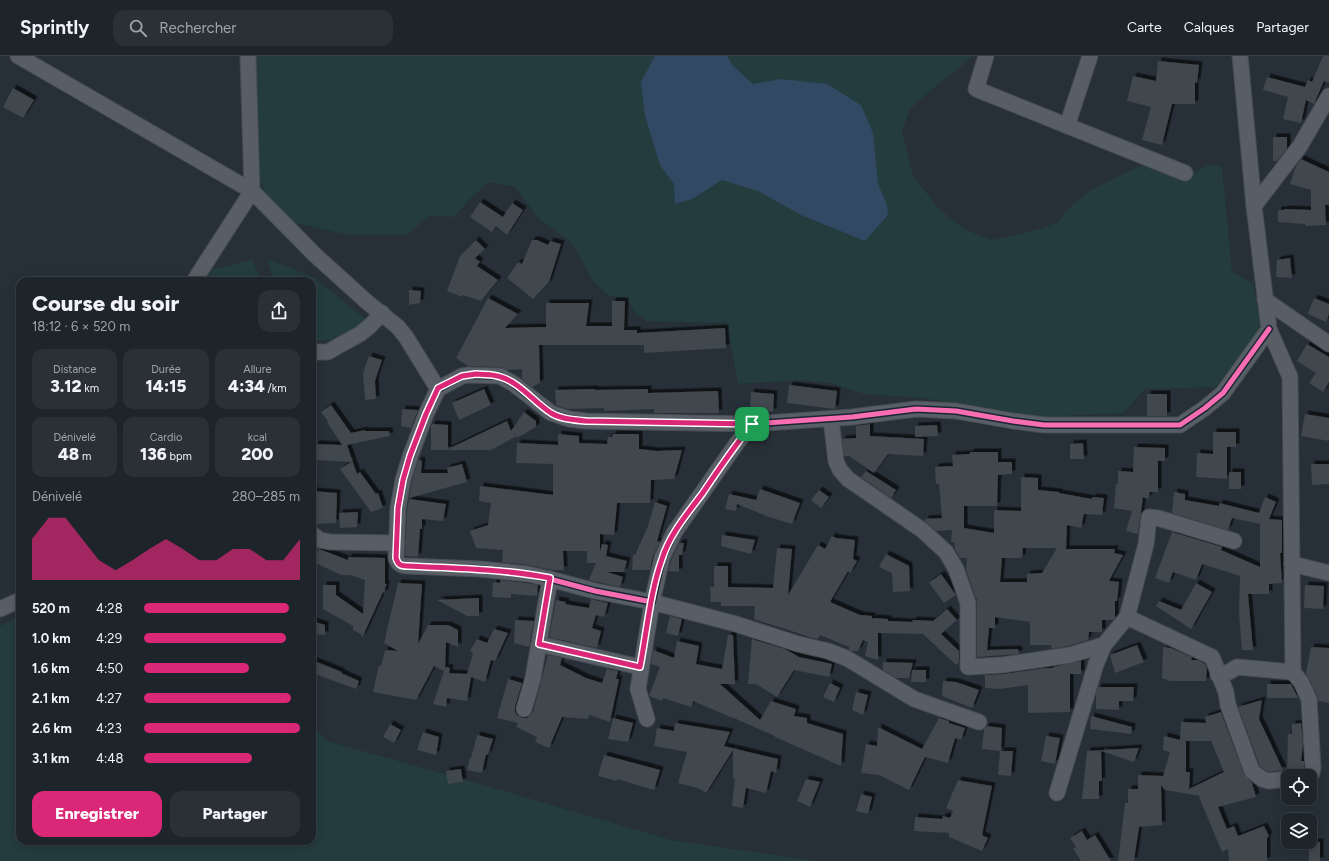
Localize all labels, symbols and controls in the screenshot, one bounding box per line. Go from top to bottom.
search box [113,10,393,46]
text: Sprintly [20,16,89,39]
icon: search [127,17,149,39]
text: Rechercher [159,19,236,37]
text: Carte [1127,19,1162,36]
text: Calques [1184,19,1234,36]
text: Partager [1256,19,1309,36]
text: Course du soir [32,290,179,317]
button: share [258,290,300,332]
text: 18:12 · 6 × 520 m [32,319,130,334]
text: Distance [53,363,96,376]
text: Durée [151,363,181,376]
text: Allure [243,363,271,376]
text: 3.12 [50,376,82,396]
text: 14:15 [146,376,186,396]
text: 4:34 [228,376,265,396]
text: km [82,382,99,395]
text: /km [265,382,287,395]
pin [735,407,769,441]
icon: arrive [741,413,763,435]
text: Dénivelé [54,431,96,444]
text: Cardio [150,431,182,444]
text: kcal [248,431,267,444]
text: 48 [58,444,79,464]
text: 136 [140,444,167,464]
text: 200 [241,444,273,464]
text: m [79,450,91,463]
text: bpm [167,450,192,463]
text: Dénivelé [32,489,82,504]
text: 280–285 m [232,489,300,504]
text: 520 m [32,601,70,616]
text: 4:28 [96,601,123,616]
text: 1.0 km [32,631,71,646]
text: 4:29 [96,631,122,646]
text: 1.6 km [32,661,70,676]
text: 4:50 [96,661,123,676]
text: 2.1 km [32,691,70,706]
text: 4:27 [96,691,122,706]
text: 2.6 km [32,721,72,736]
text: 4:23 [96,721,122,736]
text: 3.1 km [32,751,69,766]
text: 4:48 [96,751,123,766]
map controls [1281,769,1317,849]
button: locate [1281,769,1317,805]
button: Enregistrer [32,791,162,837]
button: Partager [170,791,300,837]
button: layers [1281,813,1317,849]

